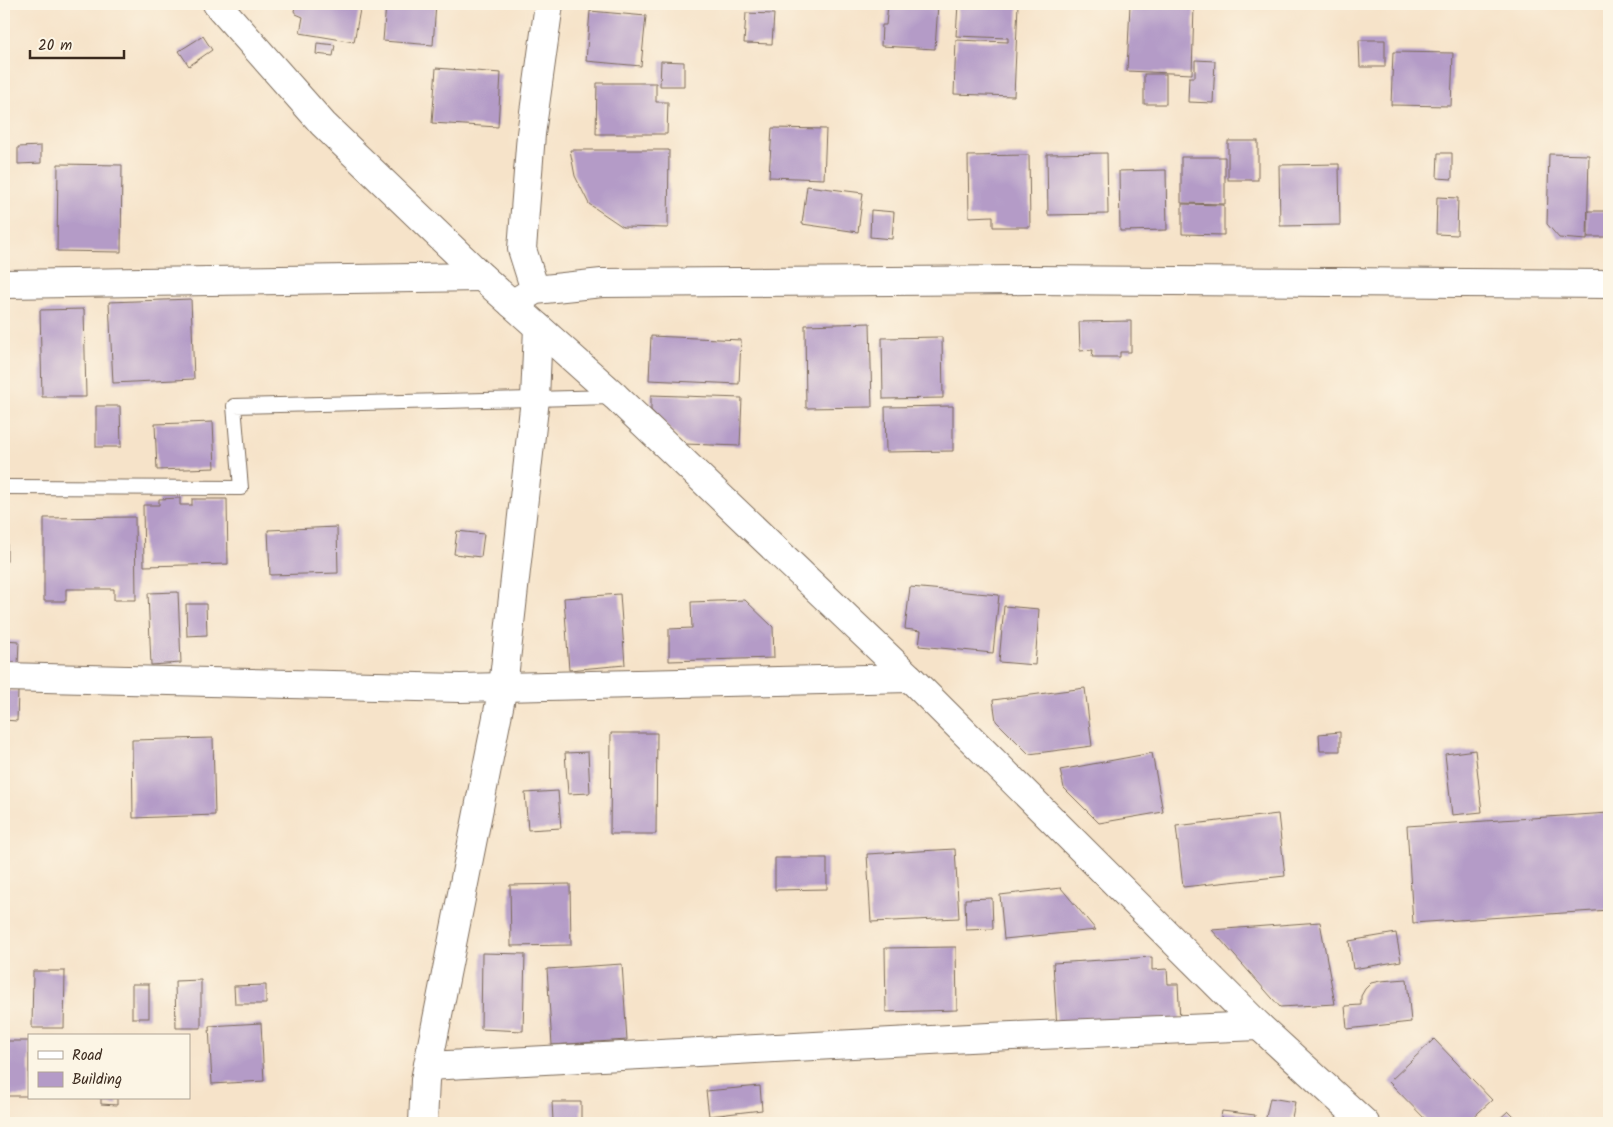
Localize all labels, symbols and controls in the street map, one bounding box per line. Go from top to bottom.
scale bar [30,28,124,60]
text: 20 m [38,34,72,58]
legend [28,1034,190,1100]
text: Road [72,1044,103,1068]
text: Building [72,1068,122,1092]

